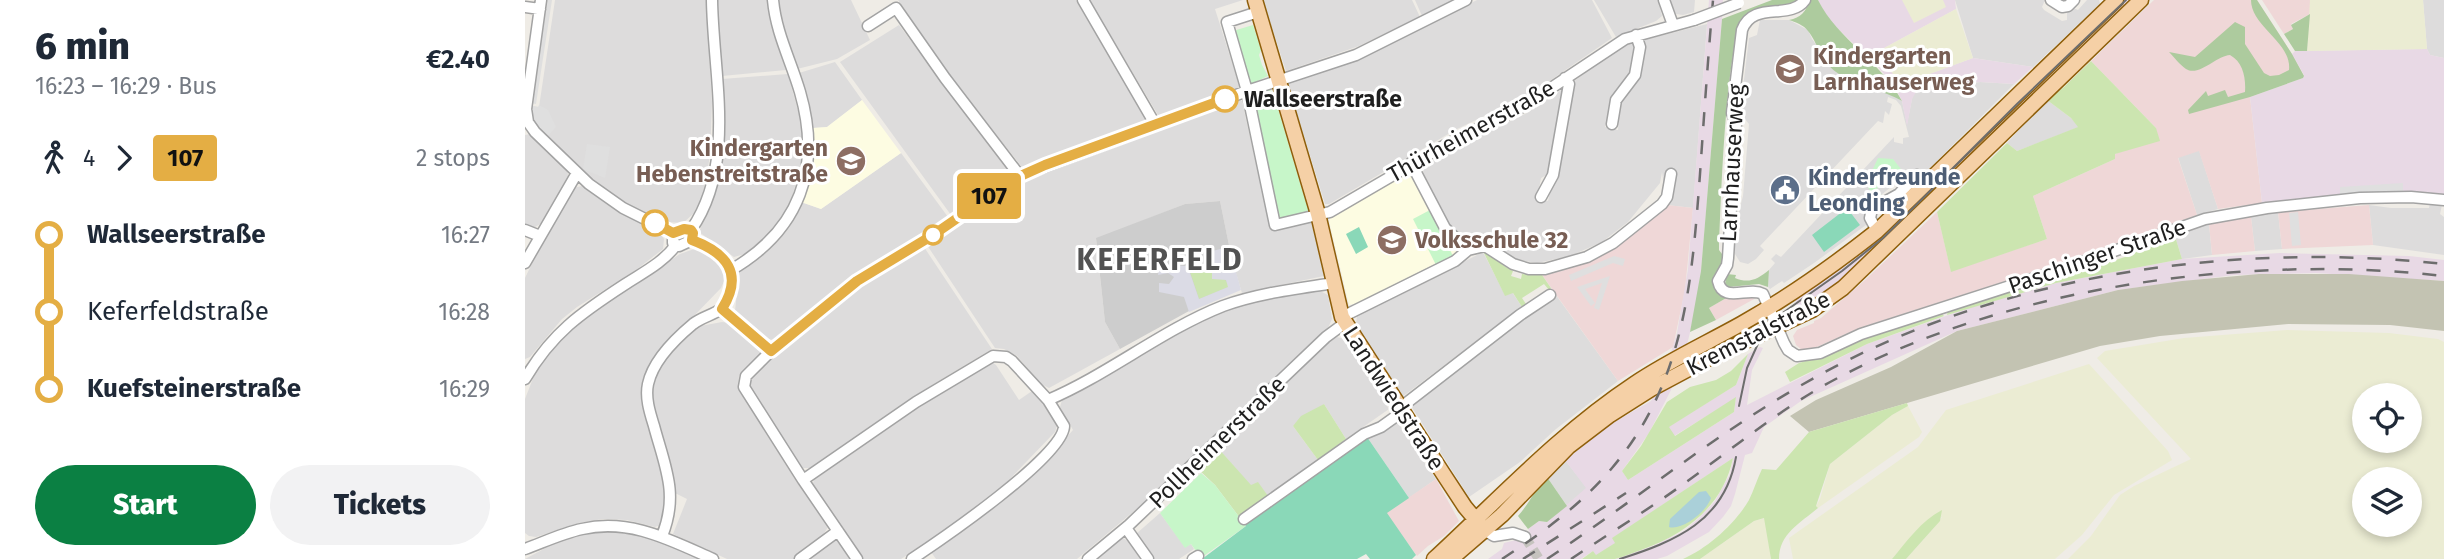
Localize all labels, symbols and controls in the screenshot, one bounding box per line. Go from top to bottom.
text: 6 min [35,23,130,69]
place label: Kindergarten Larnhauserweg [1813,42,1975,96]
text: €2.40 [426,44,490,75]
school or university icon: Kindergarten Larnhauserweg [1773,52,1807,86]
text: 16:23 – 16:29 · Bus [35,72,216,100]
street label: Thürheimerstraße [1383,73,1559,189]
street label: Larnhauserweg [1714,83,1750,243]
place label: Wallseerstraße [1244,85,1402,113]
marker: Wallseerstraße [1212,86,1238,112]
place label: Kindergarten Hebenstreitstraße [636,134,828,188]
icon: walk [35,139,73,177]
icon: forward [105,139,143,177]
text: 4 [83,144,95,172]
text: 107 [167,144,203,172]
text: 2 stops [416,144,490,172]
school or university icon: Kindergarten Hebenstreitstraße [834,144,868,178]
place label: Kinderfreunde Leonding [1808,163,1961,217]
line badge: 107 [949,173,1029,219]
public building icon: Kinderfreunde Leonding [1768,173,1802,207]
text: 107 [971,182,1007,210]
unlabelled marker [642,210,668,236]
street label: Paschinger Straße [2004,212,2190,300]
text: Wallseerstraße [87,219,266,250]
text: 16:27 [441,221,490,249]
school or university icon: Volksschule 32 [1375,223,1409,257]
unlabelled marker [923,225,943,245]
place label: Volksschule 32 [1414,226,1568,254]
district label: KEFERFELD [1077,242,1243,278]
street label: Kremstalstraße [1681,285,1835,381]
text: Keferfeldstraße [87,296,269,327]
text: 16:28 [438,298,490,326]
street label: Landwiedstraße [1337,321,1451,475]
street label: Pollheimerstraße [1143,370,1291,514]
text: Kuefsteinerstraße [87,373,301,404]
text: 16:29 [439,375,490,403]
map controls [2352,383,2422,537]
button: locate [2352,383,2422,453]
button: Start [35,465,256,545]
button: Tickets [270,465,490,545]
button: layers [2352,467,2422,537]

